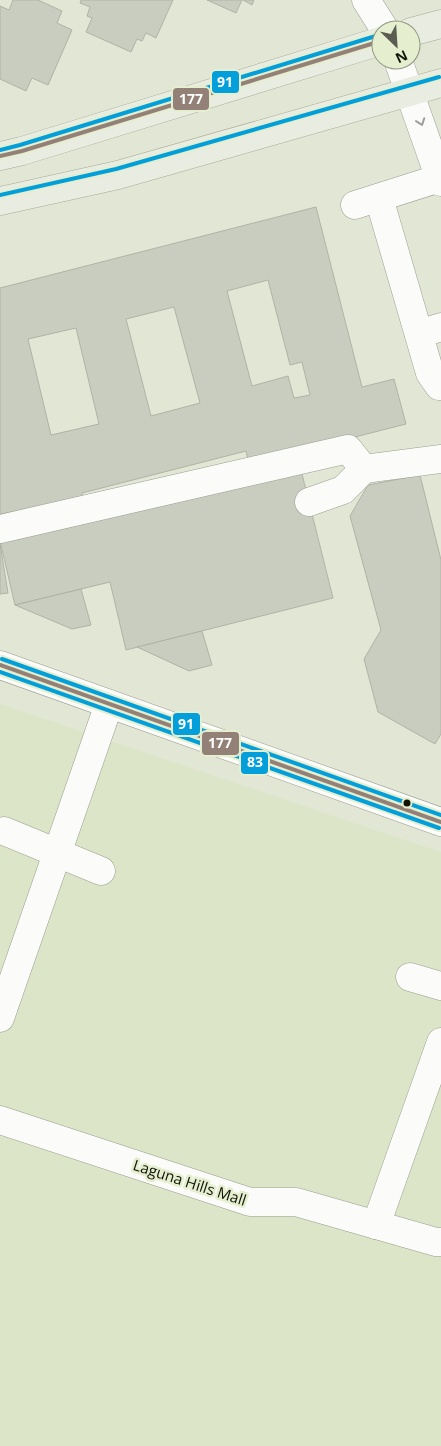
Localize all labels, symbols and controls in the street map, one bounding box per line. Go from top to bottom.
north arrow [371,20,421,70]
text: N [393,46,411,68]
line badge: 91 [211,70,240,94]
text: 91 [217,72,233,91]
line badge: 177 [172,87,210,111]
text: 177 [179,89,203,108]
one-way arrow [415,118,425,126]
line badge: 91 [172,712,201,736]
text: 91 [178,714,194,733]
line badge: 177 [201,731,240,756]
text: 177 [208,733,232,752]
line badge: 83 [240,751,269,775]
text: 83 [247,752,263,771]
unlabelled marker [402,798,412,808]
street label: Laguna Hills Mall [131,1154,249,1210]

